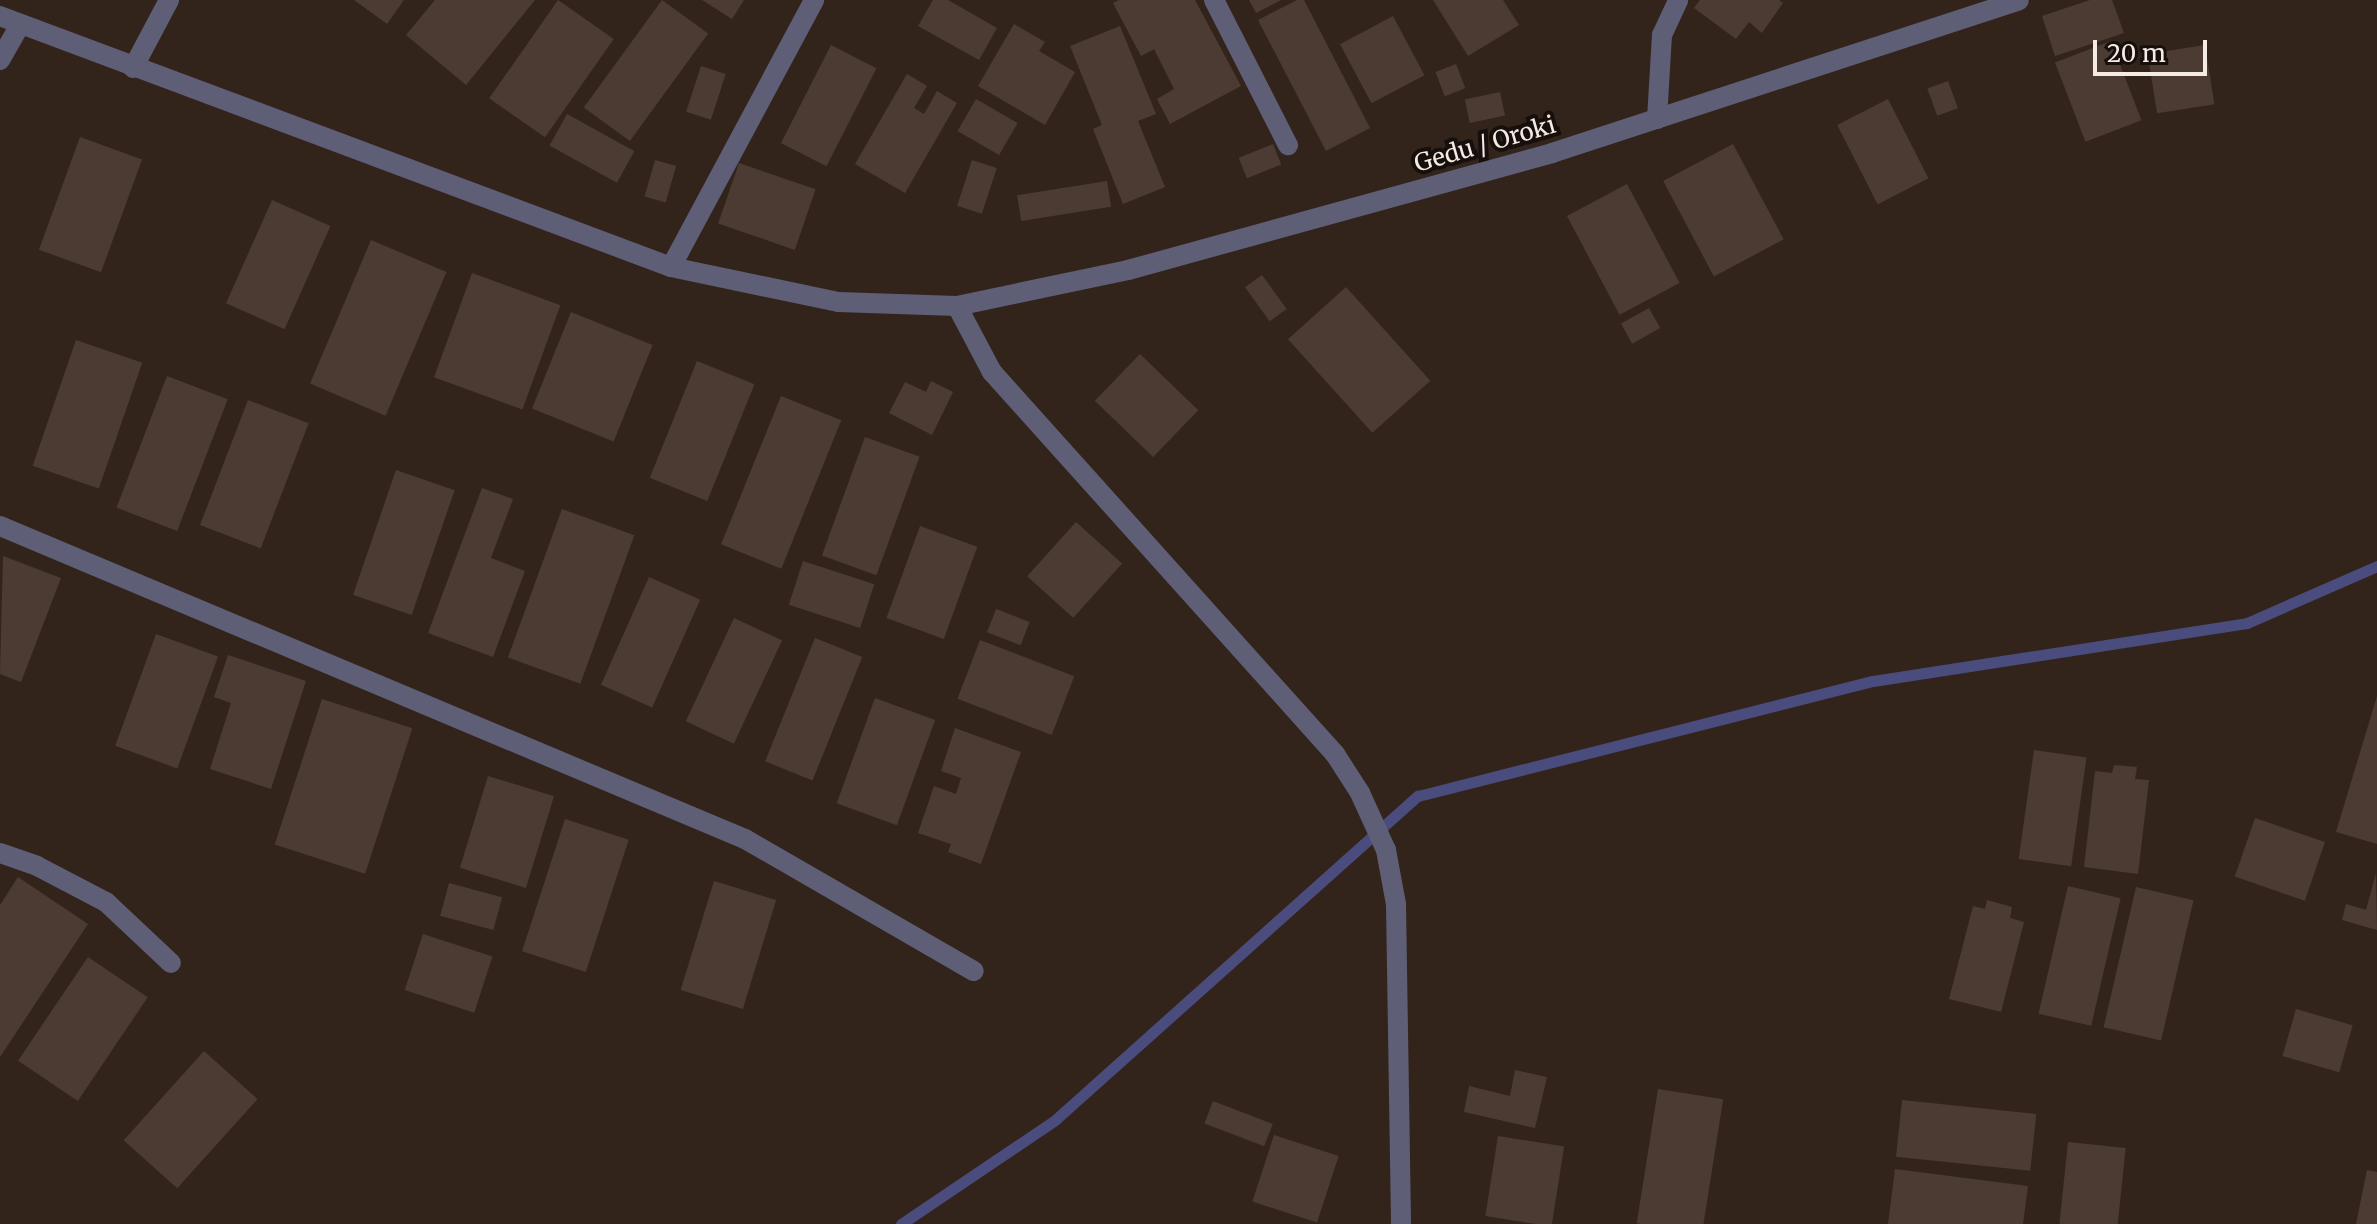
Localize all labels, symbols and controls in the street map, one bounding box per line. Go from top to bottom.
scale bar [2097,24,2211,74]
text: 20 m [2107,38,2166,69]
street label: Gedu / Oroki [1411,110,1559,178]

